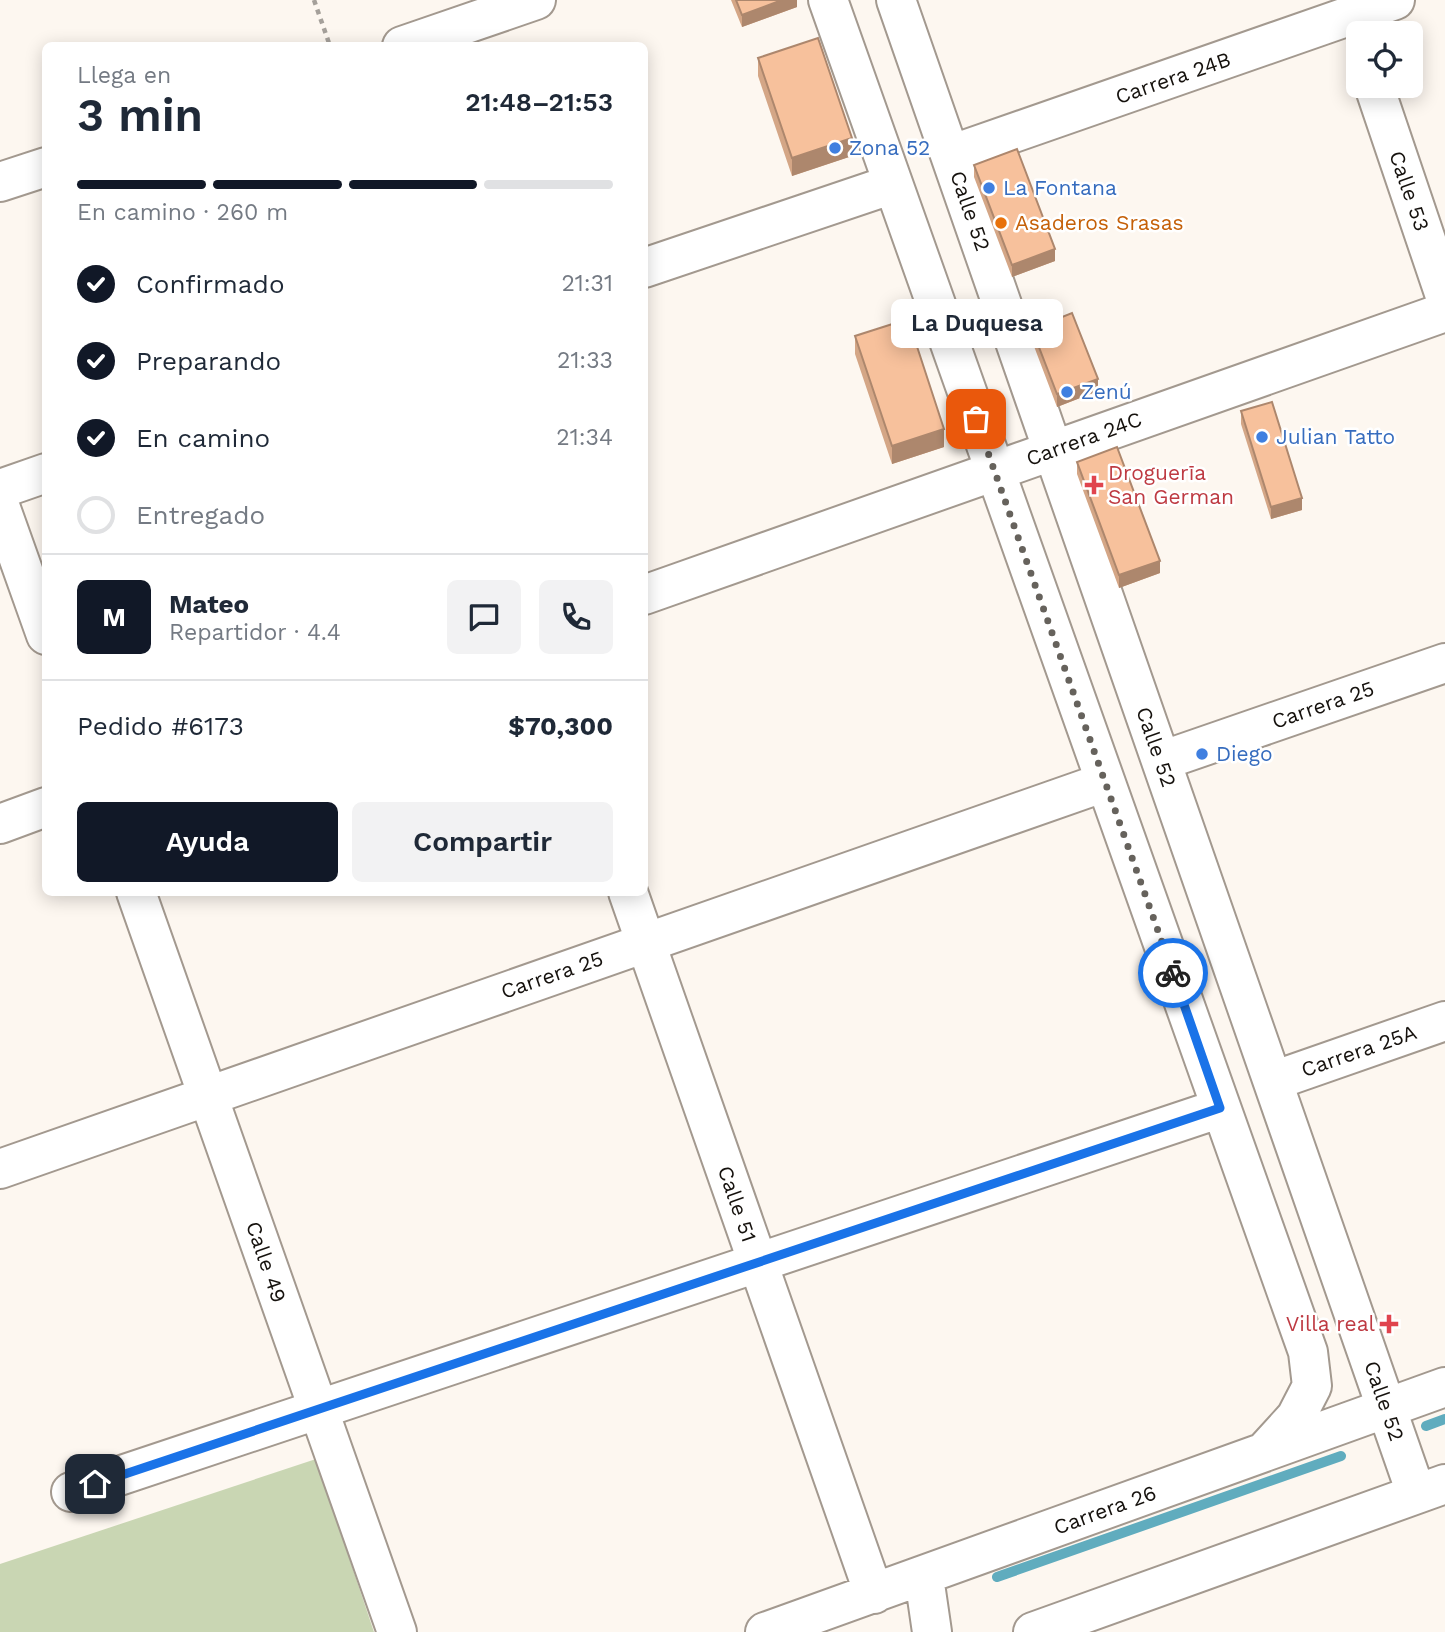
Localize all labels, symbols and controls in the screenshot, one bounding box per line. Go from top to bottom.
map controls [1346,21,1423,98]
button: locate [1346,21,1423,98]
street label: Carrera 24B [1112,46,1234,109]
text: Llega en [77,62,171,89]
text: 21:48–21:53 [465,87,613,117]
text: 3 min [77,88,203,142]
place label: Zona 52 [849,135,930,160]
marker: Zona 52 [827,140,843,156]
street label: Calle 53 [1384,148,1435,234]
street label: Calle 52 [945,168,996,254]
place label: La Fontana [1003,175,1117,200]
marker: La Fontana [981,180,997,196]
text: En camino · 260 m [77,199,288,226]
place label: Asaderos Srasas [1015,210,1184,235]
marker: Asaderos Srasas [993,215,1009,231]
icon: check [77,265,115,303]
text: Confirmado [136,269,285,299]
text: 21:31 [561,270,613,297]
callout: La Duquesa [890,300,1062,349]
text: La Duquesa [911,310,1043,337]
icon: check [77,342,115,380]
text: Preparando [136,346,281,376]
text: 21:33 [557,347,613,374]
place label: Zenú [1081,379,1132,404]
marker: Zenú [1059,384,1075,400]
pin [946,389,1006,449]
icon: bag [957,400,995,438]
street label: Carrera 24C [1023,406,1145,471]
icon: check [77,419,115,457]
text: En camino [136,423,270,453]
text: 21:34 [556,424,613,451]
place label: Julian Tatto [1276,424,1395,449]
marker: Julian Tatto [1254,429,1270,445]
place label: Droguerīa San German [1108,460,1234,509]
marker: Droguerīa San German [1086,477,1102,493]
text: Entregado [136,500,265,530]
button: chat [447,580,521,654]
button: phone [539,580,613,654]
text: Mateo [169,589,249,619]
text: M [102,602,126,632]
text: Repartidor · 4.4 [169,619,341,646]
street label: Carrera 25 [1268,675,1377,734]
street label: Calle 52 [1131,704,1182,790]
text: Pedido #6173 [77,711,244,741]
text: $70,300 [508,711,613,741]
place label: Diego [1216,741,1273,766]
marker: Diego [1194,746,1210,762]
button: Ayuda [77,802,338,882]
button: Compartir [352,802,613,882]
courier [1138,938,1208,1008]
street label: Carrera 25 [497,945,606,1004]
icon: bike [1154,954,1192,992]
street label: Carrera 25A [1298,1019,1420,1082]
street label: Calle 51 [713,1162,762,1245]
street label: Calle 49 [241,1218,292,1306]
place label: Villa real [1286,1311,1376,1336]
marker: Villa real [1381,1316,1397,1332]
street label: Calle 52 [1359,1358,1410,1444]
pin [65,1454,125,1514]
icon: home [76,1465,114,1503]
street label: Carrera 26 [1050,1479,1159,1540]

